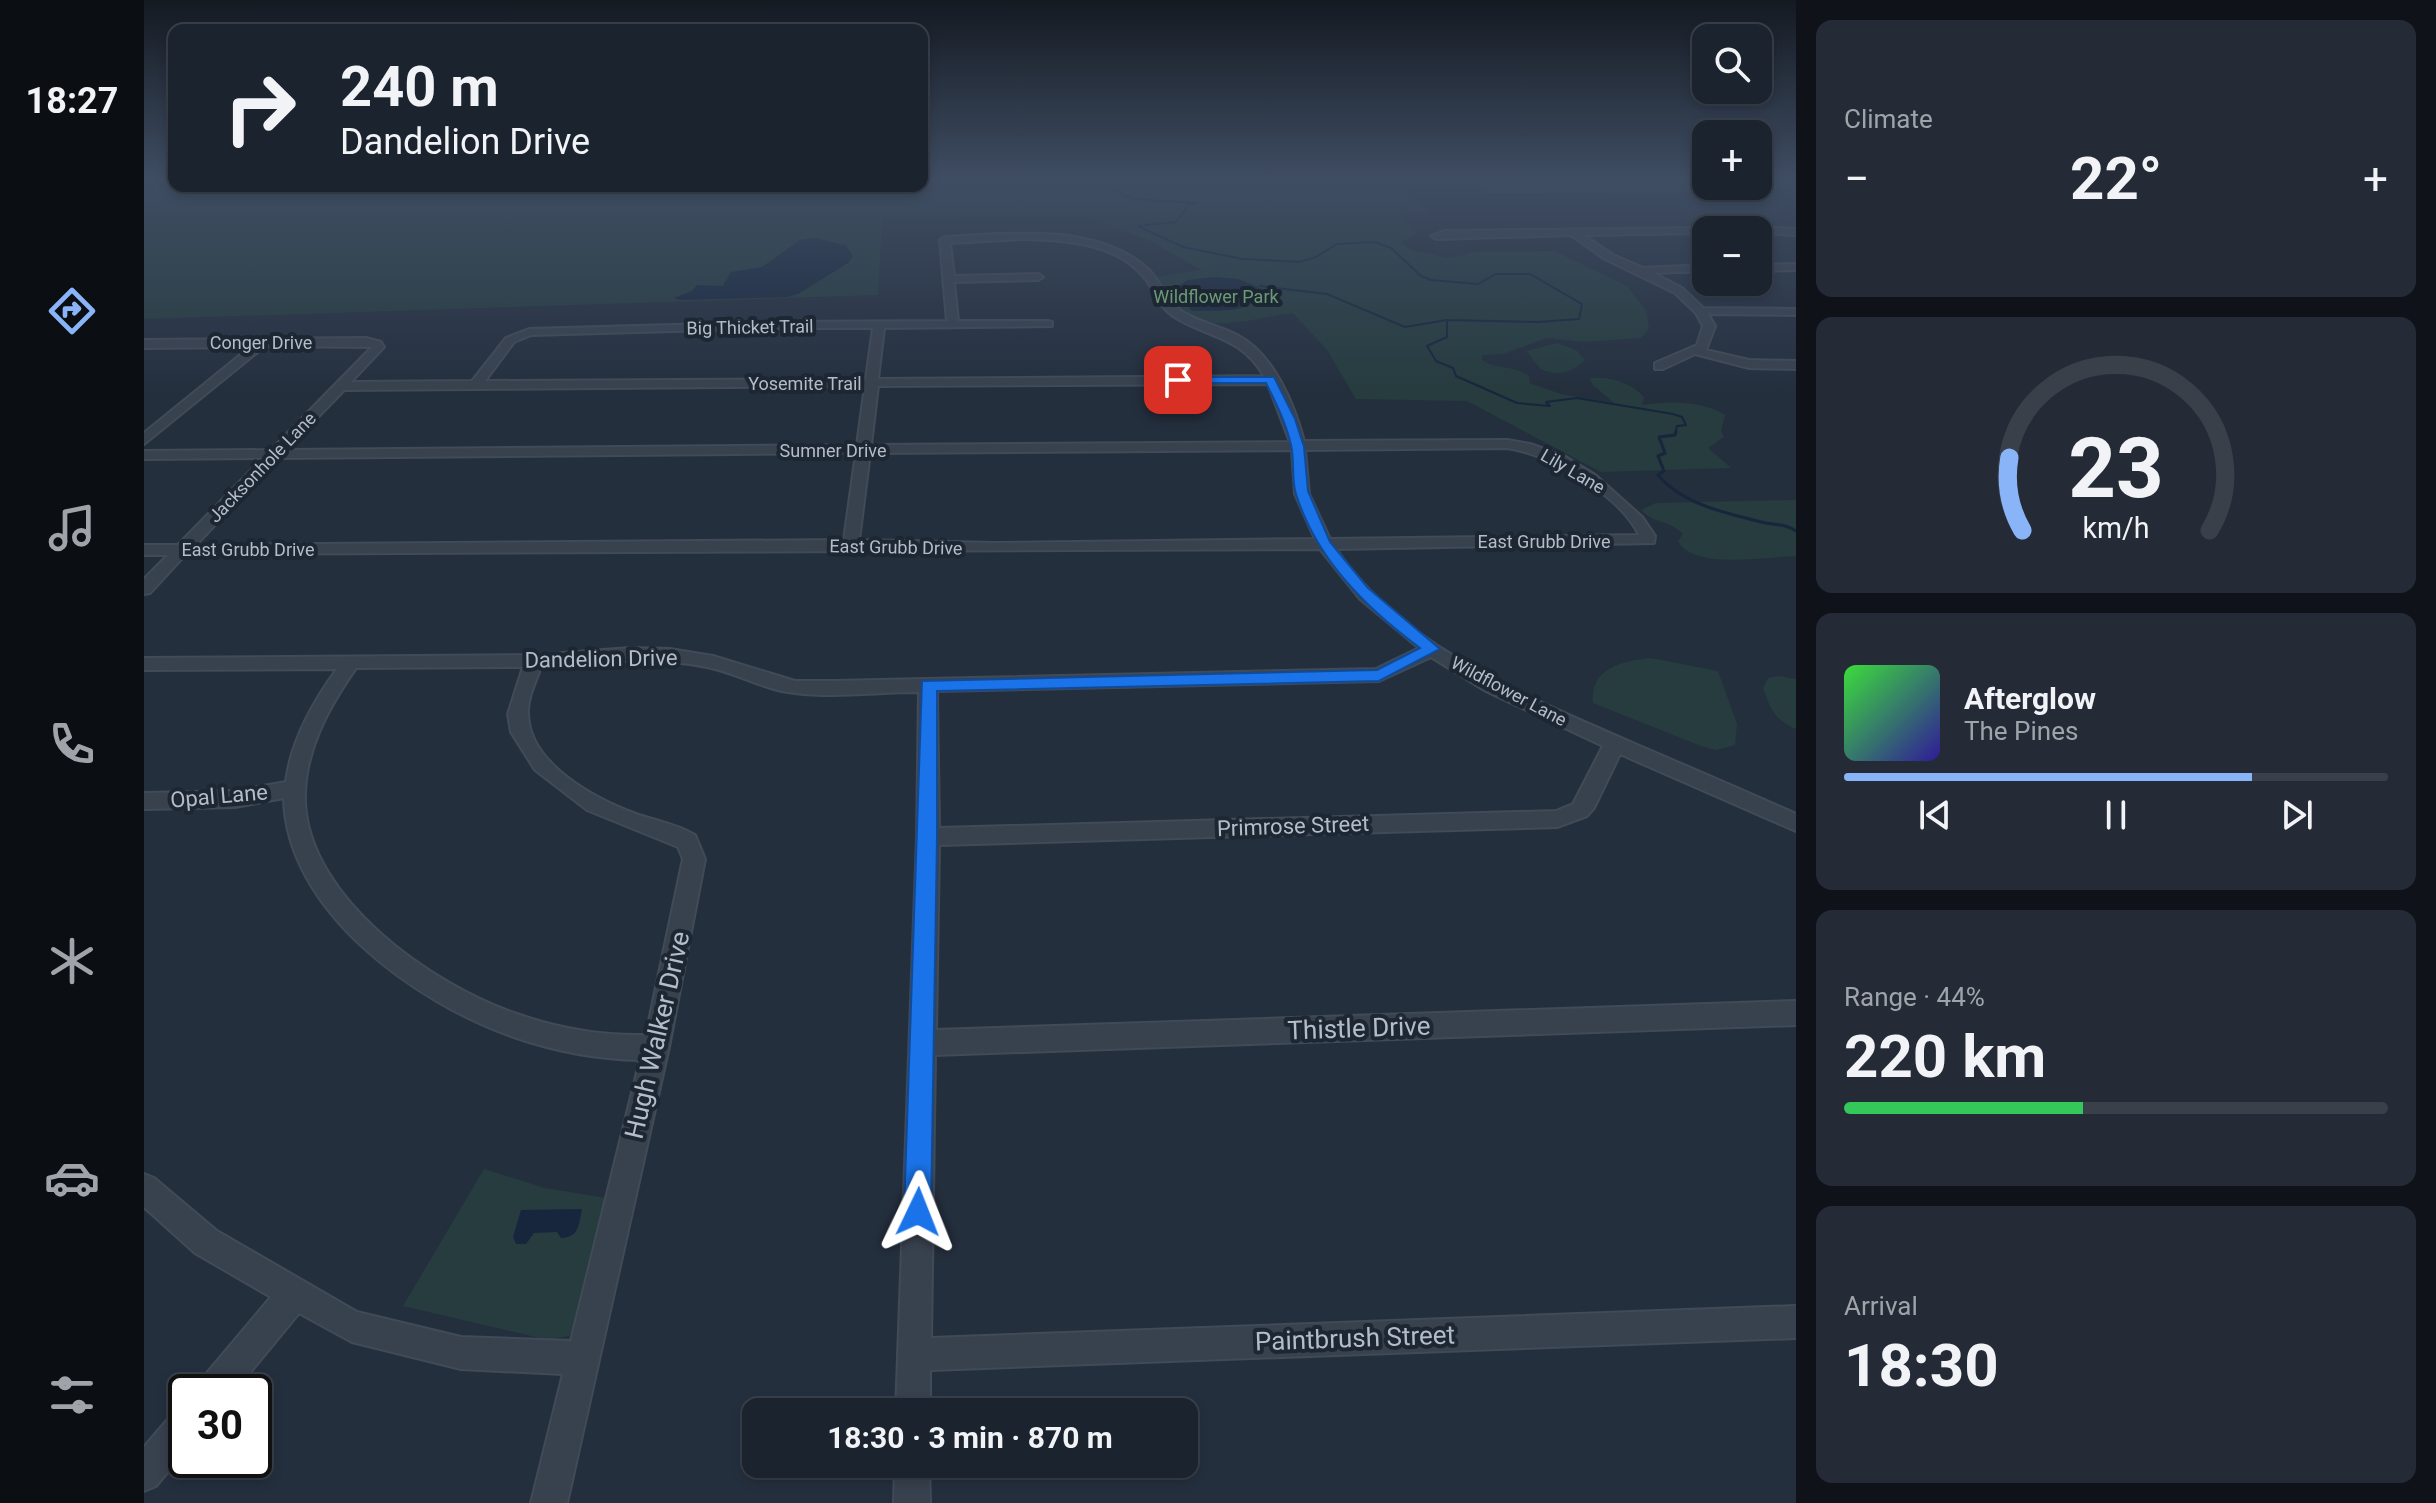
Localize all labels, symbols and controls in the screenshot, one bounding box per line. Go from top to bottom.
map controls [1692,24,1772,296]
button: search [1692,24,1772,104]
text: 240 m [340,54,499,120]
icon: right [208,56,312,160]
text: 18:27 [26,80,118,122]
text: Climate [1844,104,1933,134]
button: + [1692,120,1772,200]
text: Dandelion Drive [340,121,590,163]
text: 22° [2070,143,2162,214]
text: − [1844,153,1869,205]
text: + [2363,153,2388,205]
button: − [1692,216,1772,296]
icon: directions [44,283,100,339]
park label: Wildflower Park [1153,286,1280,307]
street label: Big Thicket Trail [686,315,814,339]
street label: Conger Drive [210,332,312,353]
pin [1144,346,1212,414]
icon: arrive [1156,358,1200,402]
street label: Yosemite Trail [748,373,862,394]
street label: Jacksonhole Lane [204,407,320,527]
text: 23 [2068,419,2164,516]
street label: Sumner Drive [780,440,886,461]
street label: Lily Lane [1537,444,1609,498]
icon: music [44,500,100,556]
text: km/h [2082,511,2150,545]
street label: East Grubb Drive [1477,531,1611,552]
street label: East Grubb Drive [829,535,963,559]
street label: East Grubb Drive [181,539,315,560]
street label: Dandelion Drive [524,645,678,673]
street label: Wildflower Lane [1448,652,1570,730]
text: Afterglow [1964,681,2096,716]
icon: phone [44,716,100,772]
text: The Pines [1964,716,2078,746]
street label: Opal Lane [169,779,269,813]
icon: previous [1913,793,1957,837]
icon: pause [2094,793,2138,837]
icon: next [2275,793,2319,837]
street label: Primrose Street [1216,811,1370,841]
street label: Hugh Walker Drive [619,928,695,1142]
icon: climate [44,933,100,989]
text: Range · 44% [1844,982,1985,1012]
street label: Thistle Drive [1287,1011,1431,1045]
text: 220 km [1844,1021,2046,1092]
icon: car [44,1150,100,1206]
position arrow [876,1170,960,1254]
text: Arrival [1844,1291,1918,1321]
street label: Paintbrush Street [1254,1320,1456,1356]
text: 18:30 [1844,1330,1999,1401]
icon: filters [44,1367,100,1423]
speed limit sign: 30 [168,1374,272,1478]
text: 18:30 · 3 min · 870 m [827,1420,1113,1455]

